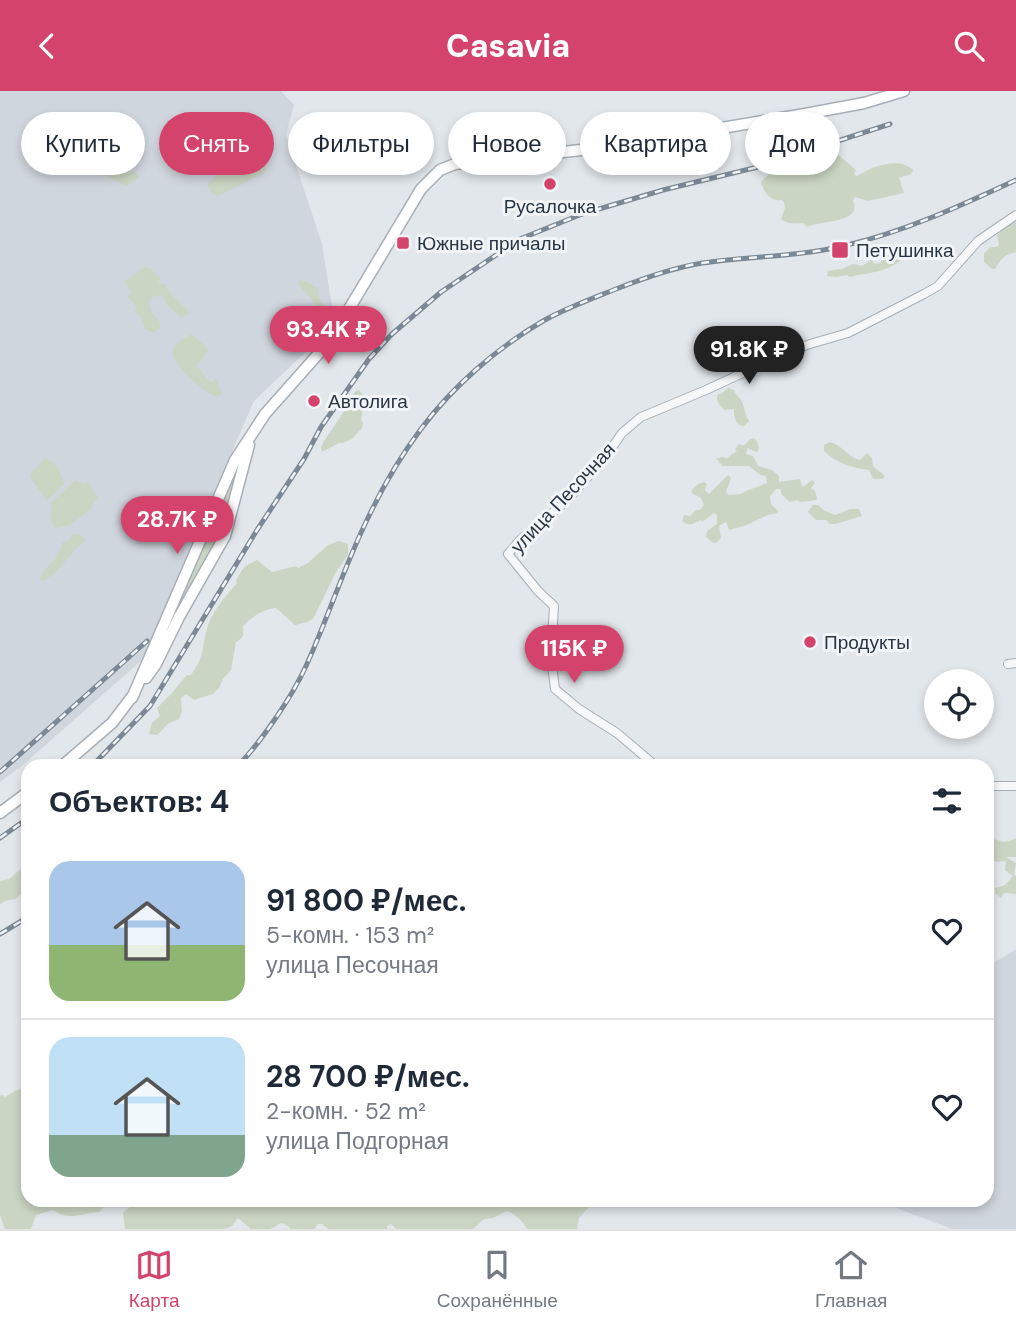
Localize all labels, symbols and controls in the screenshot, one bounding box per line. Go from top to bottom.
text: Casavia [446,25,570,67]
icon: back [28,27,66,65]
icon: search [950,27,988,65]
chip: Купить [21,112,145,175]
chip: Снять [159,112,274,175]
chip: Фильтры [288,112,434,175]
chip: Новое [448,112,566,175]
chip: Квартира [580,112,731,175]
chip: Дом [745,112,840,175]
marker: Русалочка [542,176,558,192]
place label: Русалочка [504,194,597,219]
place label: Южные причалы [417,231,565,256]
marker: Южные причалы [395,235,411,251]
place label: Петушинка [856,238,954,263]
marker: Петушинка [830,240,850,260]
pin: 93.4K ₽ [263,307,393,366]
text: 93.4K ₽ [286,314,370,344]
pin: 91.8K ₽ [684,327,814,386]
text: 91.8K ₽ [710,334,788,364]
place label: Автолига [328,389,408,414]
marker: Автолига [306,393,322,409]
street label: улица Песочная [505,437,621,559]
pin: 28.7K ₽ [112,497,242,556]
text: 28.7K ₽ [137,504,217,534]
pin: 115K ₽ [517,625,631,685]
place label: Продукты [824,630,910,655]
text: 115K ₽ [541,633,607,663]
marker: Продукты [802,634,818,650]
map controls [924,669,994,739]
button: locate [924,669,994,739]
text: Объектов: 4 [49,782,229,821]
icon: filters [928,782,966,820]
text: 91 800 ₽/мес. [266,881,466,920]
icon: home [105,889,189,973]
icon: heart [928,912,966,950]
text: 5-комн. · 153 m² [266,920,434,950]
text: улица Песочная [266,950,439,980]
text: 28 700 ₽/мес. [266,1057,470,1096]
icon: home [105,1065,189,1149]
icon: heart [928,1088,966,1126]
text: 2-комн. · 52 m² [266,1096,426,1126]
text: улица Подгорная [266,1126,449,1156]
tab: Карта [129,1246,179,1313]
tab: Сохранённые [437,1246,558,1313]
tab: Главная [815,1246,887,1313]

